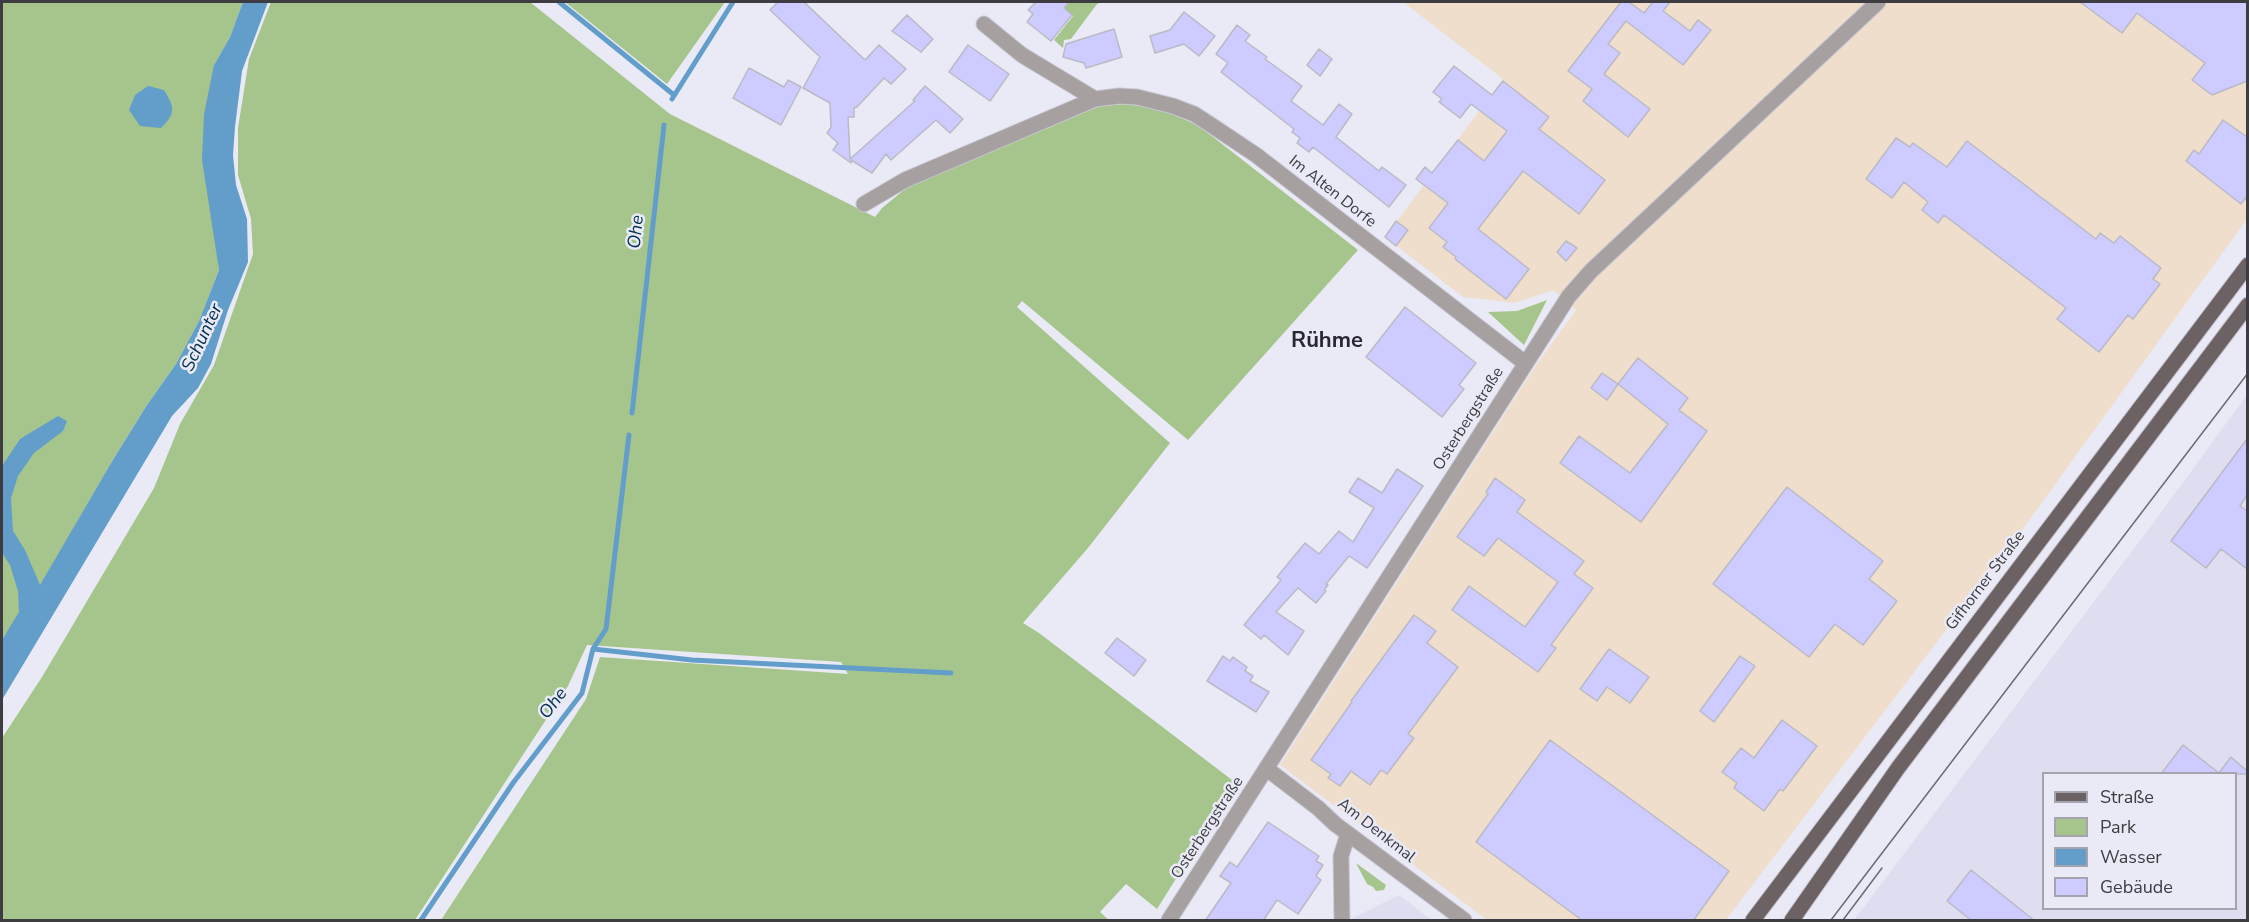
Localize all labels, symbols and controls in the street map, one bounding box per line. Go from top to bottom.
street label: Im Alten Dorfe [1284,152,1380,232]
water label: Ohe [625,214,649,250]
water label: Schunter [178,301,228,375]
district label: Rühme [1291,329,1363,355]
street label: Osterbergstraße [1430,364,1508,474]
street label: Gifhorner Straße [1942,527,2030,635]
water label: Ohe [535,684,573,724]
legend [2042,772,2237,910]
street label: Osterbergstraße [1168,773,1248,883]
text: Straße [2100,785,2154,809]
street label: Am Denkmal [1333,795,1419,867]
text: Park [2100,815,2136,839]
text: Wasser [2100,845,2162,869]
text: Gebäude [2100,875,2173,899]

